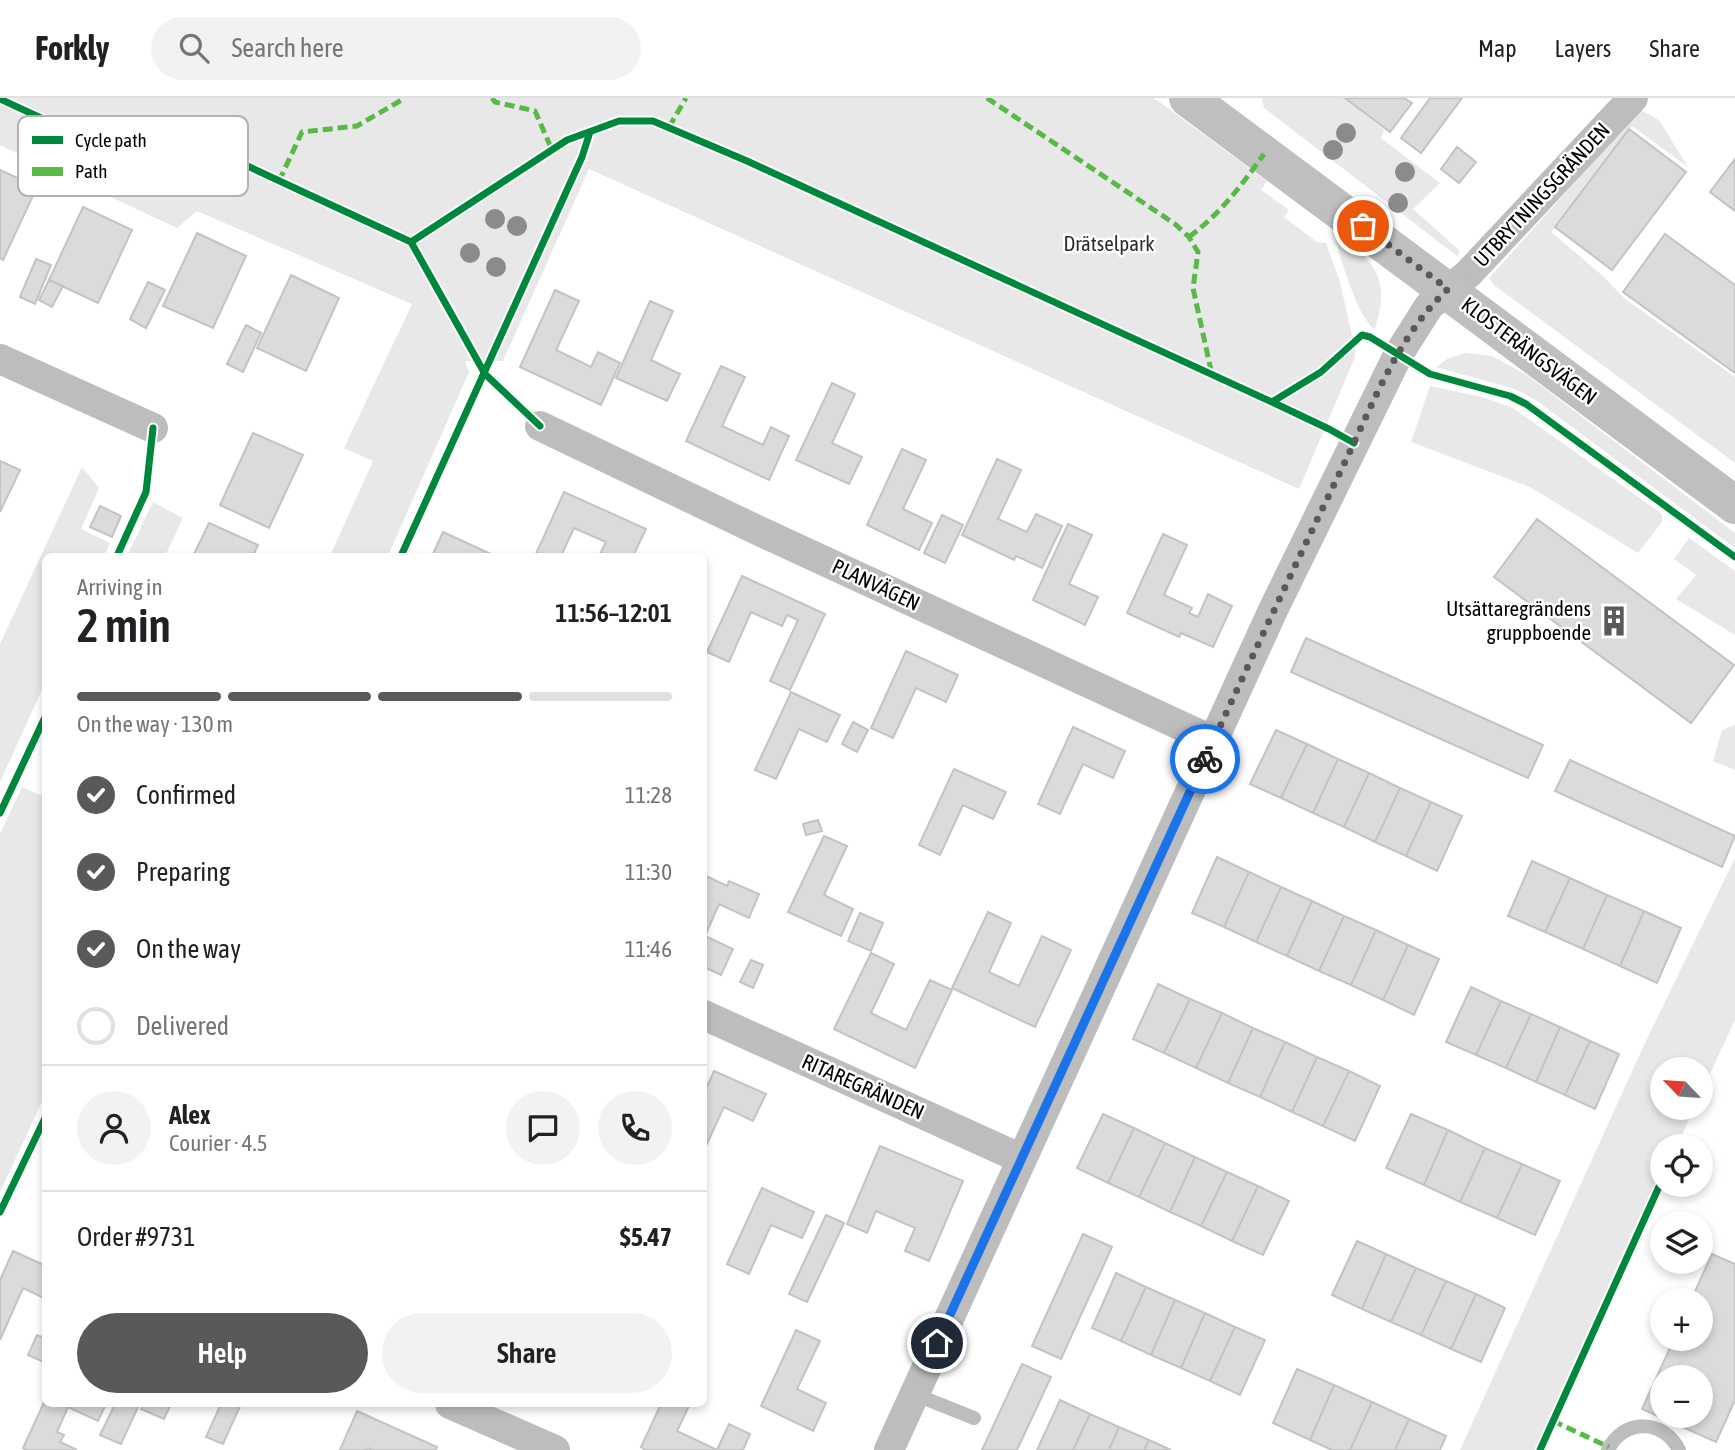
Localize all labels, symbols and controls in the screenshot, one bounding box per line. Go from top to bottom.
search box [151,17,641,80]
text: Forkly [35,29,109,67]
icon: search [175,29,213,67]
text: Search here [231,33,344,63]
text: Map [1478,35,1517,62]
text: Layers [1555,35,1611,62]
text: Share [1649,35,1700,62]
legend [18,116,248,196]
street label: UTBRYTNINGSGRÄNDEN [1468,117,1614,271]
text: Cycle path [75,129,147,151]
text: Path [75,160,107,182]
pin [1333,196,1393,256]
icon: bag [1344,207,1382,245]
park label: Drätselpark [1063,231,1155,255]
street label: KLOSTERÄNGSVÄGEN [1457,292,1602,409]
street label: PLANVÄGEN [829,553,924,615]
text: Arriving in [77,574,163,600]
place label: Utsättaregrändens gruppboende [1446,596,1591,644]
text: 11:56–12:01 [555,598,672,628]
text: 2 min [77,599,171,652]
building icon: Utsättaregrändens gruppboende [1597,604,1631,638]
text: On the way · 130 m [77,711,233,737]
courier [1170,724,1240,794]
icon: bike [1186,740,1224,778]
icon: check [77,776,115,814]
text: Confirmed [136,780,236,810]
text: 11:28 [625,782,672,808]
icon: check [77,853,115,891]
text: Preparing [136,857,230,887]
text: 11:30 [625,859,672,885]
icon: check [77,930,115,968]
text: On the way [136,934,241,964]
text: 11:46 [625,936,672,962]
text: Delivered [136,1011,229,1041]
street label: RITAREGRÄNDEN [799,1048,928,1124]
north arrow [1650,1057,1713,1120]
map controls [1650,1057,1713,1428]
button: person [77,1091,151,1165]
button: chat [506,1091,580,1165]
button: phone [598,1091,672,1165]
text: Alex [169,1100,210,1130]
text: Courier · 4.5 [169,1130,268,1156]
button: locate [1650,1134,1713,1197]
button: layers [1650,1211,1713,1274]
text: Order #9731 [77,1222,196,1252]
text: $5.47 [620,1222,672,1252]
button: + [1650,1288,1713,1351]
button: Help [77,1313,368,1393]
button: Share [382,1313,672,1393]
pin [907,1313,967,1373]
icon: home [918,1324,956,1362]
button: − [1650,1365,1713,1428]

